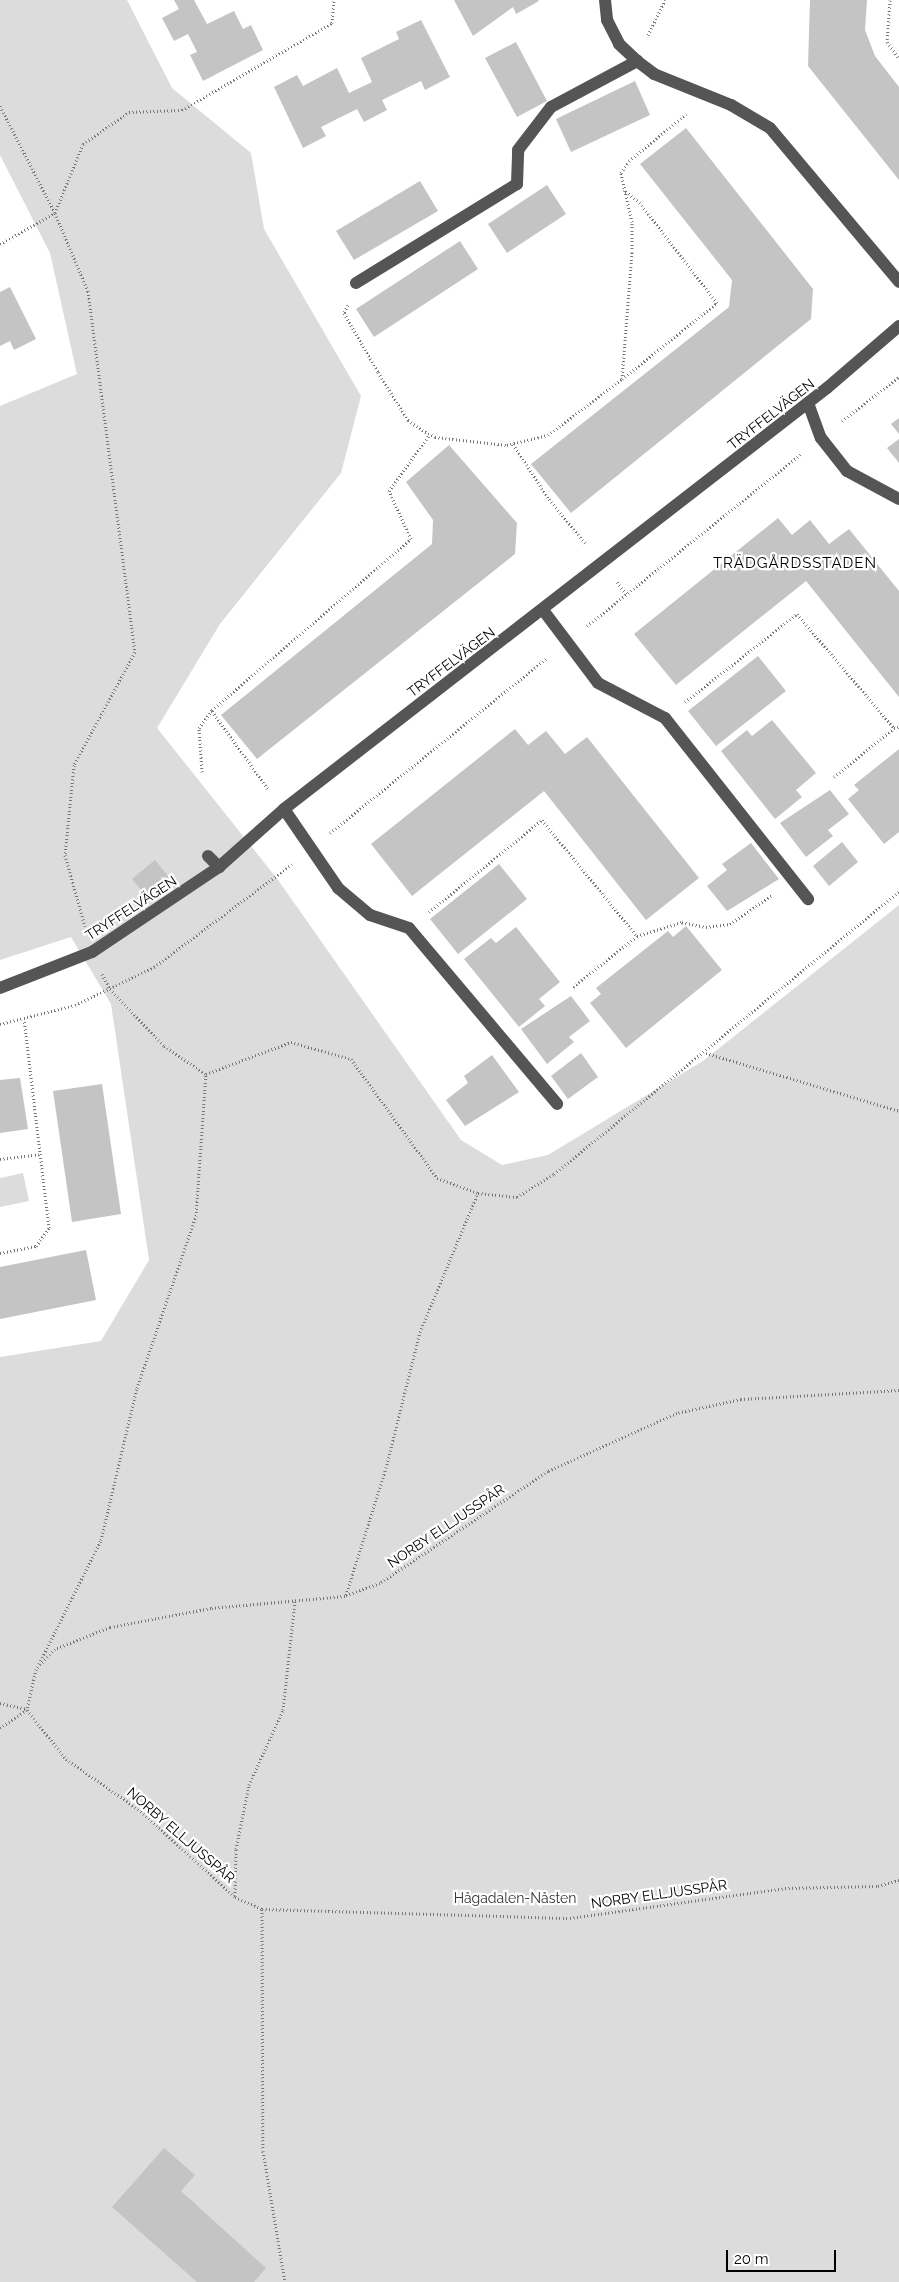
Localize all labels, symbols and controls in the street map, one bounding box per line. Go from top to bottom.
street label: TRYFFELVÄGEN [724,375,818,453]
district label: TRÄDGÅRDSSTADEN [711,555,879,573]
street label: TRYFFELVÄGEN [404,624,498,700]
street label: TRYFFELVÄGEN [82,872,180,944]
street label: NORBY ELLJUSSPÅR [384,1481,508,1571]
street label: NORBY ELLJUSSPÅR [123,1783,239,1887]
street label: NORBY ELLJUSSPÅR [590,1876,728,1912]
park label: Hågadalen-Nåsten [454,1890,576,1906]
scale bar [729,2240,839,2272]
text: 20 m [734,2250,769,2268]

